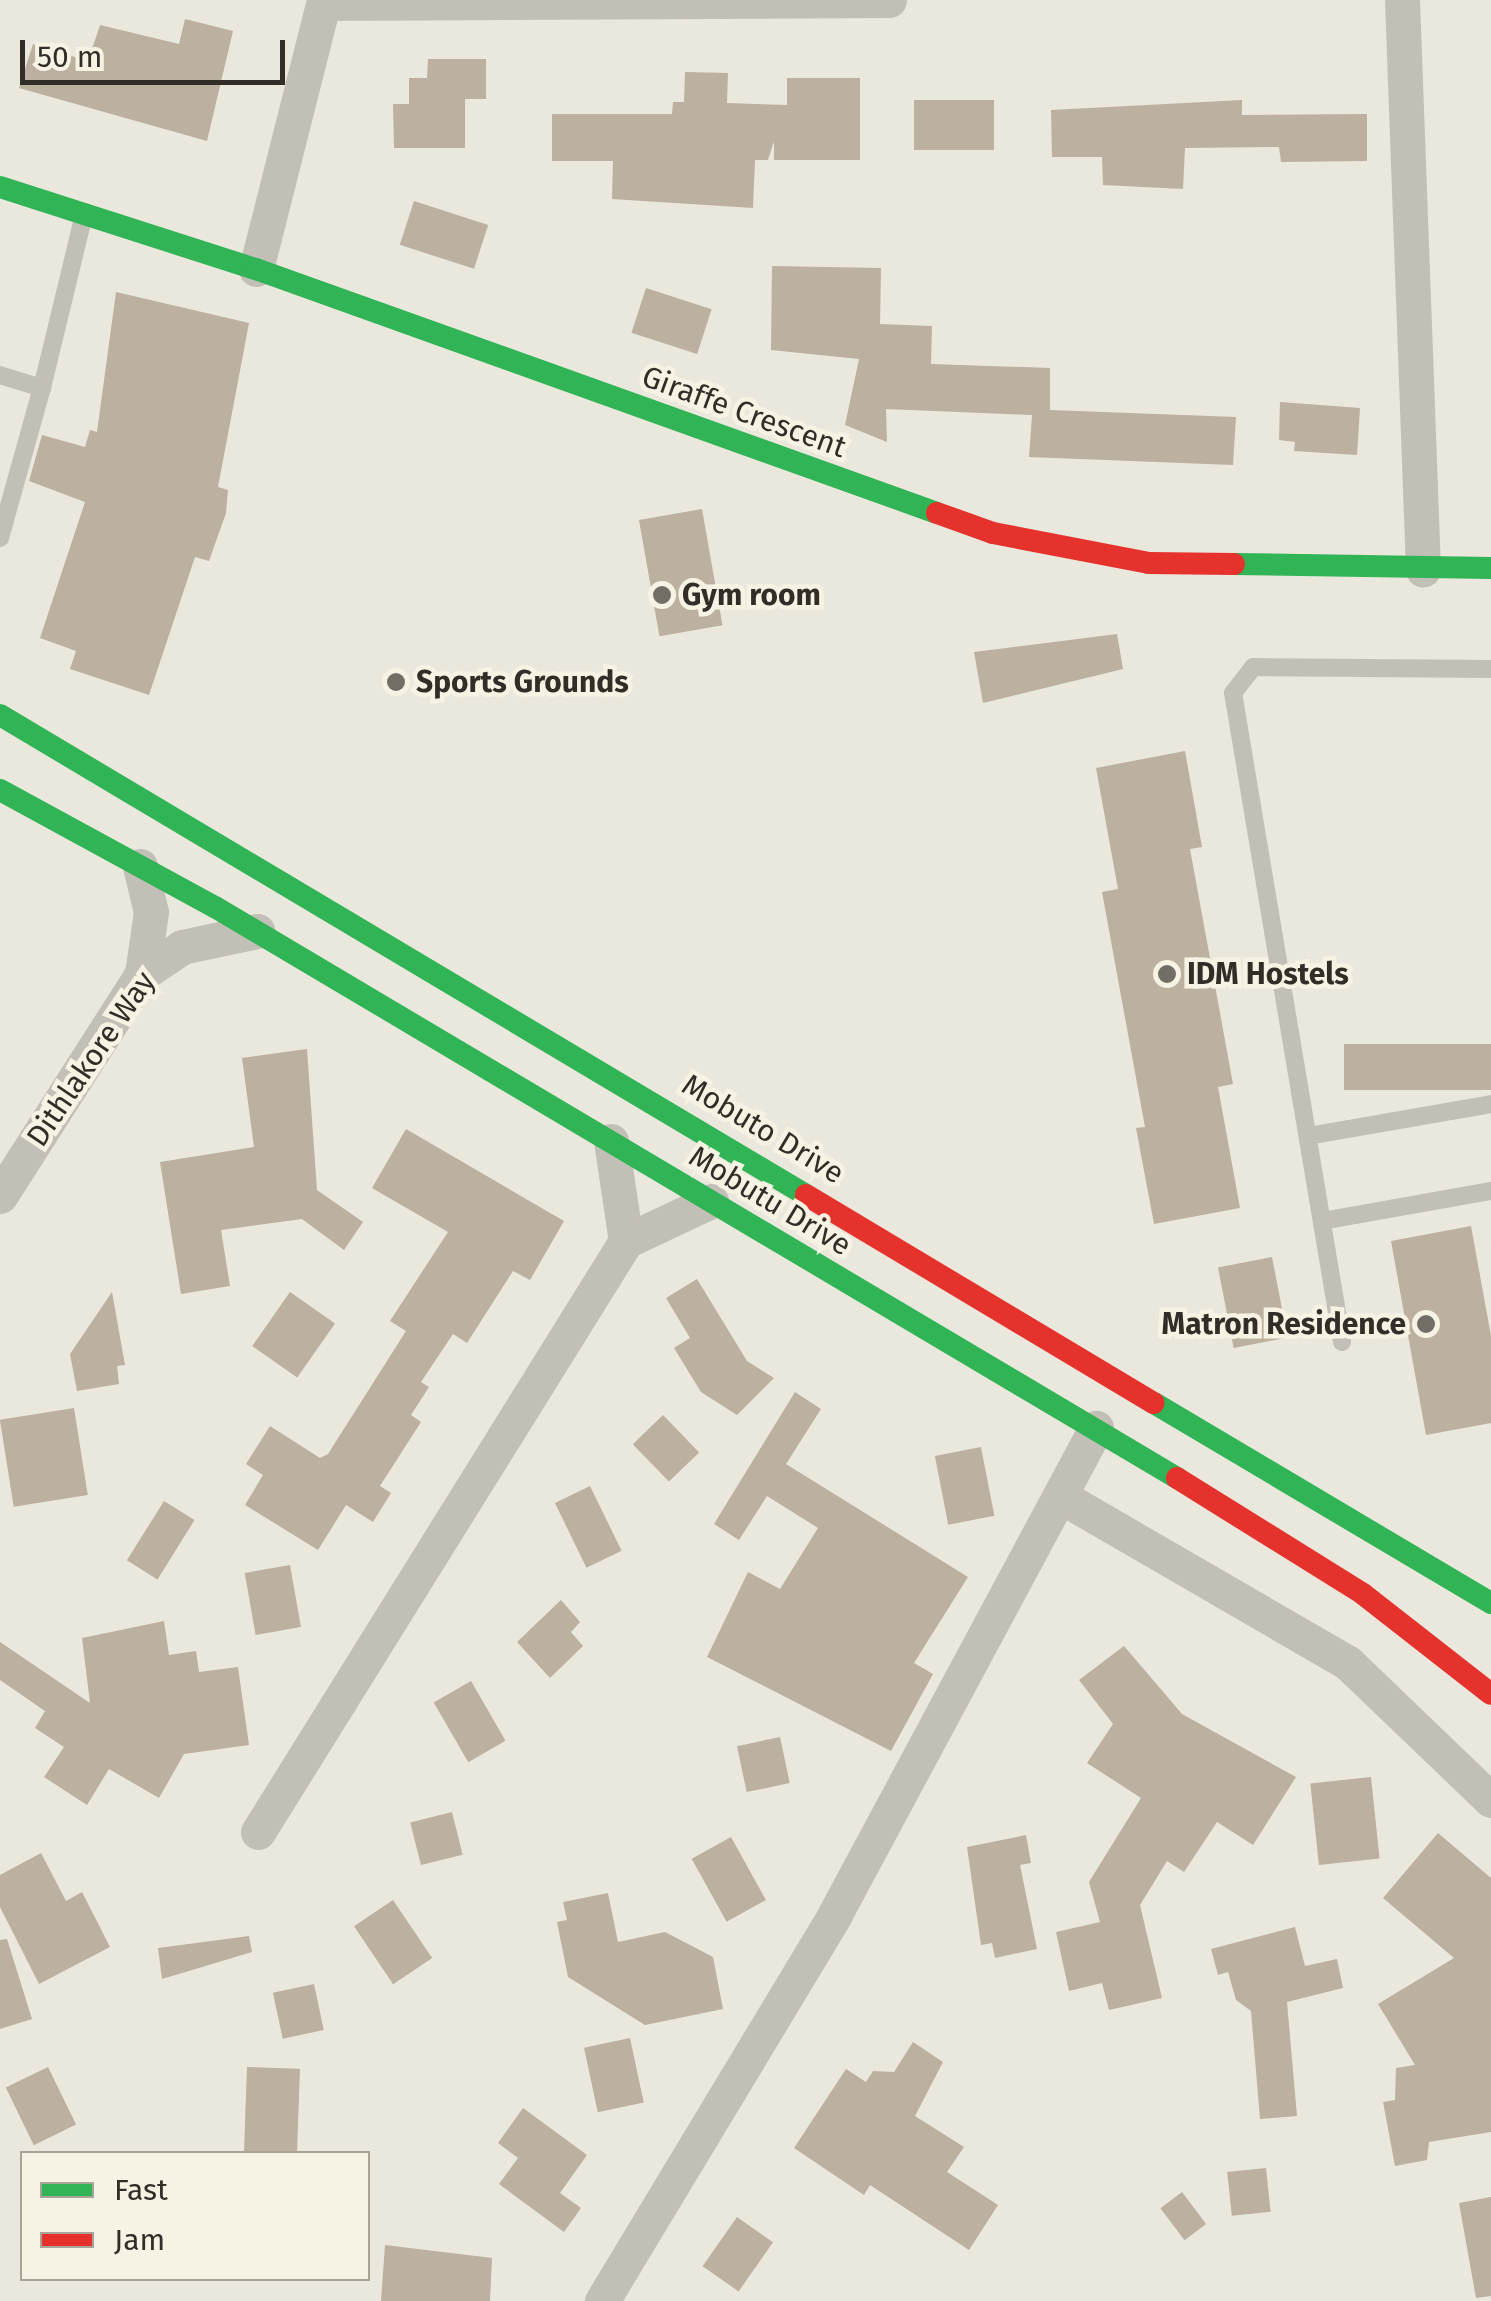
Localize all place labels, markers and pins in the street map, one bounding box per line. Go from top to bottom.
place label: Gym room [682,577,821,613]
marker: Gym room [651,584,673,606]
place label: Sports Grounds [416,664,629,700]
marker: Sports Grounds [385,671,407,693]
place label: IDM Hostels [1187,956,1349,992]
marker: IDM Hostels [1156,963,1178,985]
place label: Matron Residence [1162,1306,1406,1342]
marker: Matron Residence [1415,1313,1437,1335]

